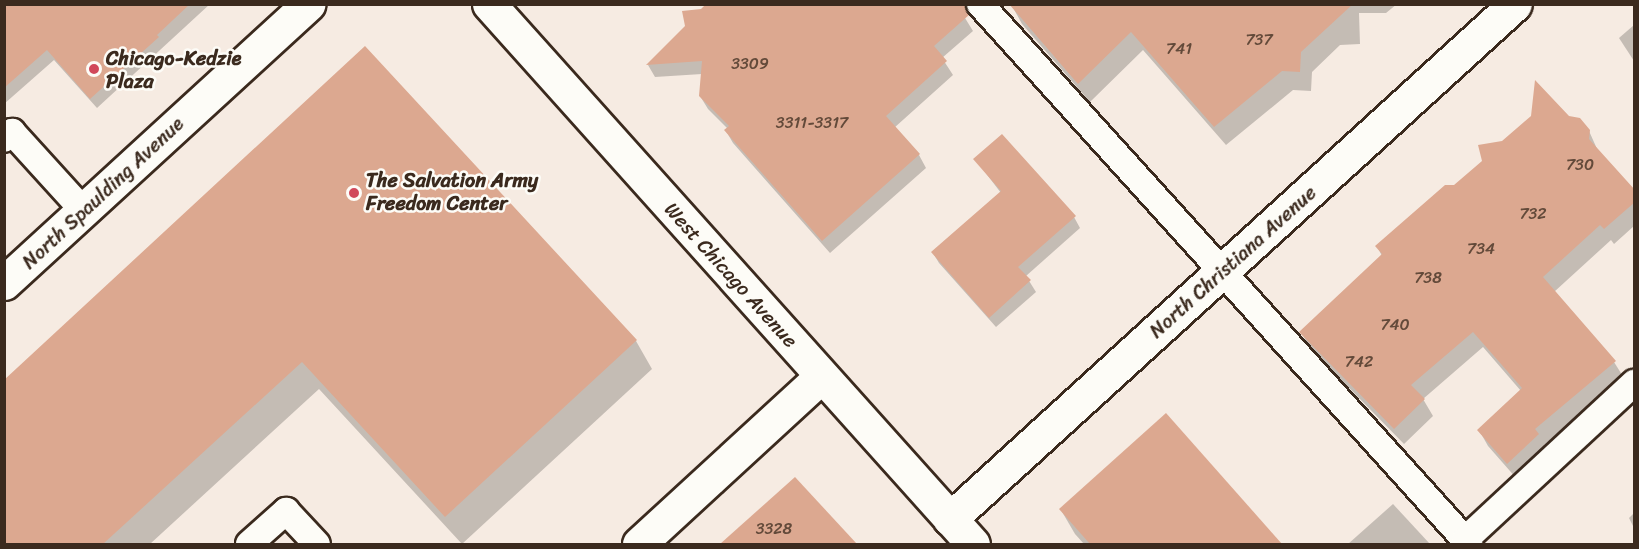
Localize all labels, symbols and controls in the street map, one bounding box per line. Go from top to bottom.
house number: 737 [1245,30,1273,50]
house number: 741 [1166,39,1192,59]
place label: Chicago-Kedzie Plaza [106,46,241,93]
house number: 3309 [731,54,769,74]
marker: Chicago-Kedzie Plaza [87,62,101,76]
street label: North Spaulding Avenue [17,112,189,274]
house number: 3311-3317 [776,113,848,133]
house number: 730 [1566,155,1594,175]
place label: The Salvation Army Freedom Center [366,169,537,216]
street label: North Christiana Avenue [1145,181,1321,343]
marker: The Salvation Army Freedom Center [347,186,361,200]
street label: West Chicago Avenue [660,198,802,352]
house number: 732 [1519,204,1547,224]
house number: 734 [1467,239,1495,259]
house number: 738 [1414,268,1442,288]
house number: 740 [1380,315,1410,335]
house number: 742 [1345,352,1373,372]
house number: 3328 [756,519,792,539]

